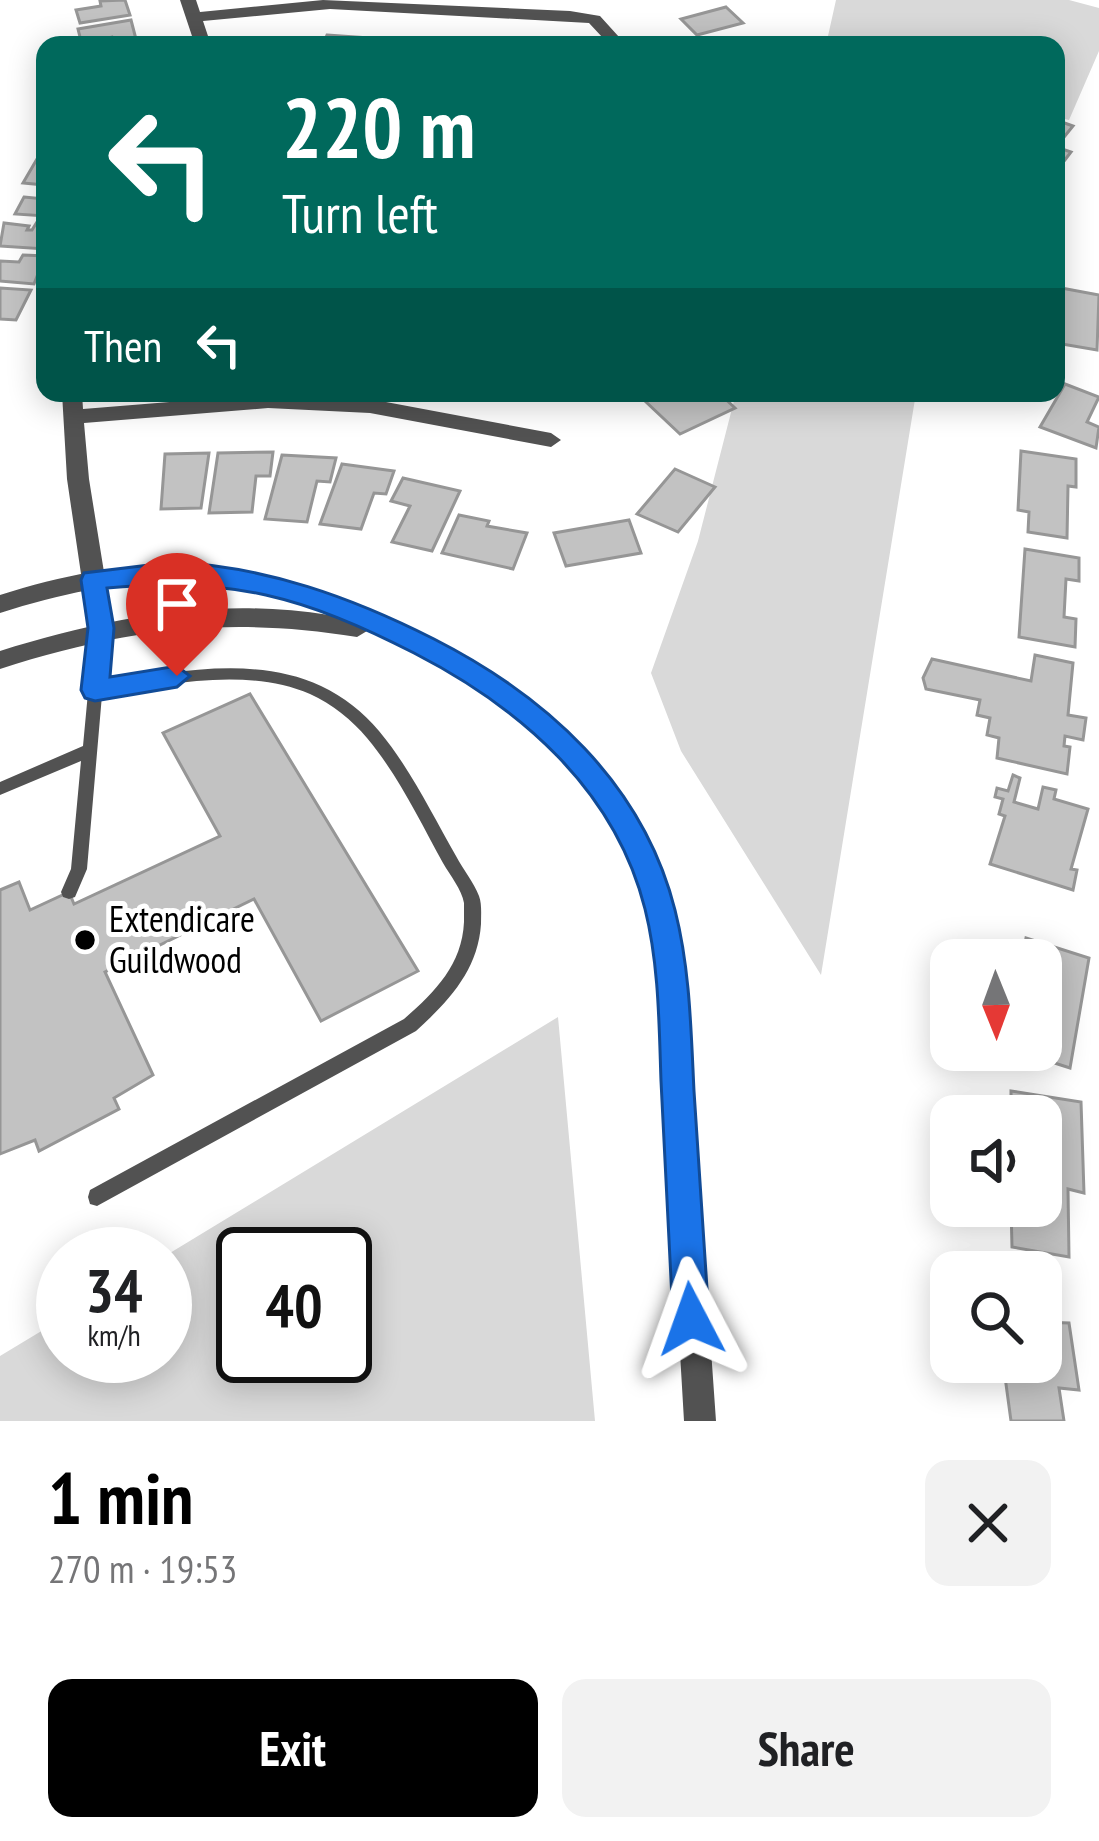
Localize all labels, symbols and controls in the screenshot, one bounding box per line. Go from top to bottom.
text: 220 m [282,72,475,181]
icon: left [84,84,240,240]
text: Turn left [282,178,438,248]
icon: left [186,312,252,378]
text: Then [84,316,162,374]
pin [126,553,228,676]
icon: arrive [144,571,210,637]
place label: Extendicare Guildwood [109,895,255,983]
marker: Extendicare Guildwood [72,927,98,953]
north arrow [930,939,1062,1071]
map controls [930,939,1062,1383]
button: sound [930,1095,1062,1227]
speed limit sign: 40 [216,1227,372,1383]
text: 34 [85,1251,143,1329]
button: search [930,1251,1062,1383]
position arrow [628,1256,754,1382]
text: km/h [87,1315,141,1354]
text: 1 min [48,1451,193,1544]
button: close [925,1460,1051,1586]
text: 270 m · 19:53 [48,1543,237,1594]
button: Exit [48,1679,538,1817]
button: Share [562,1679,1051,1817]

